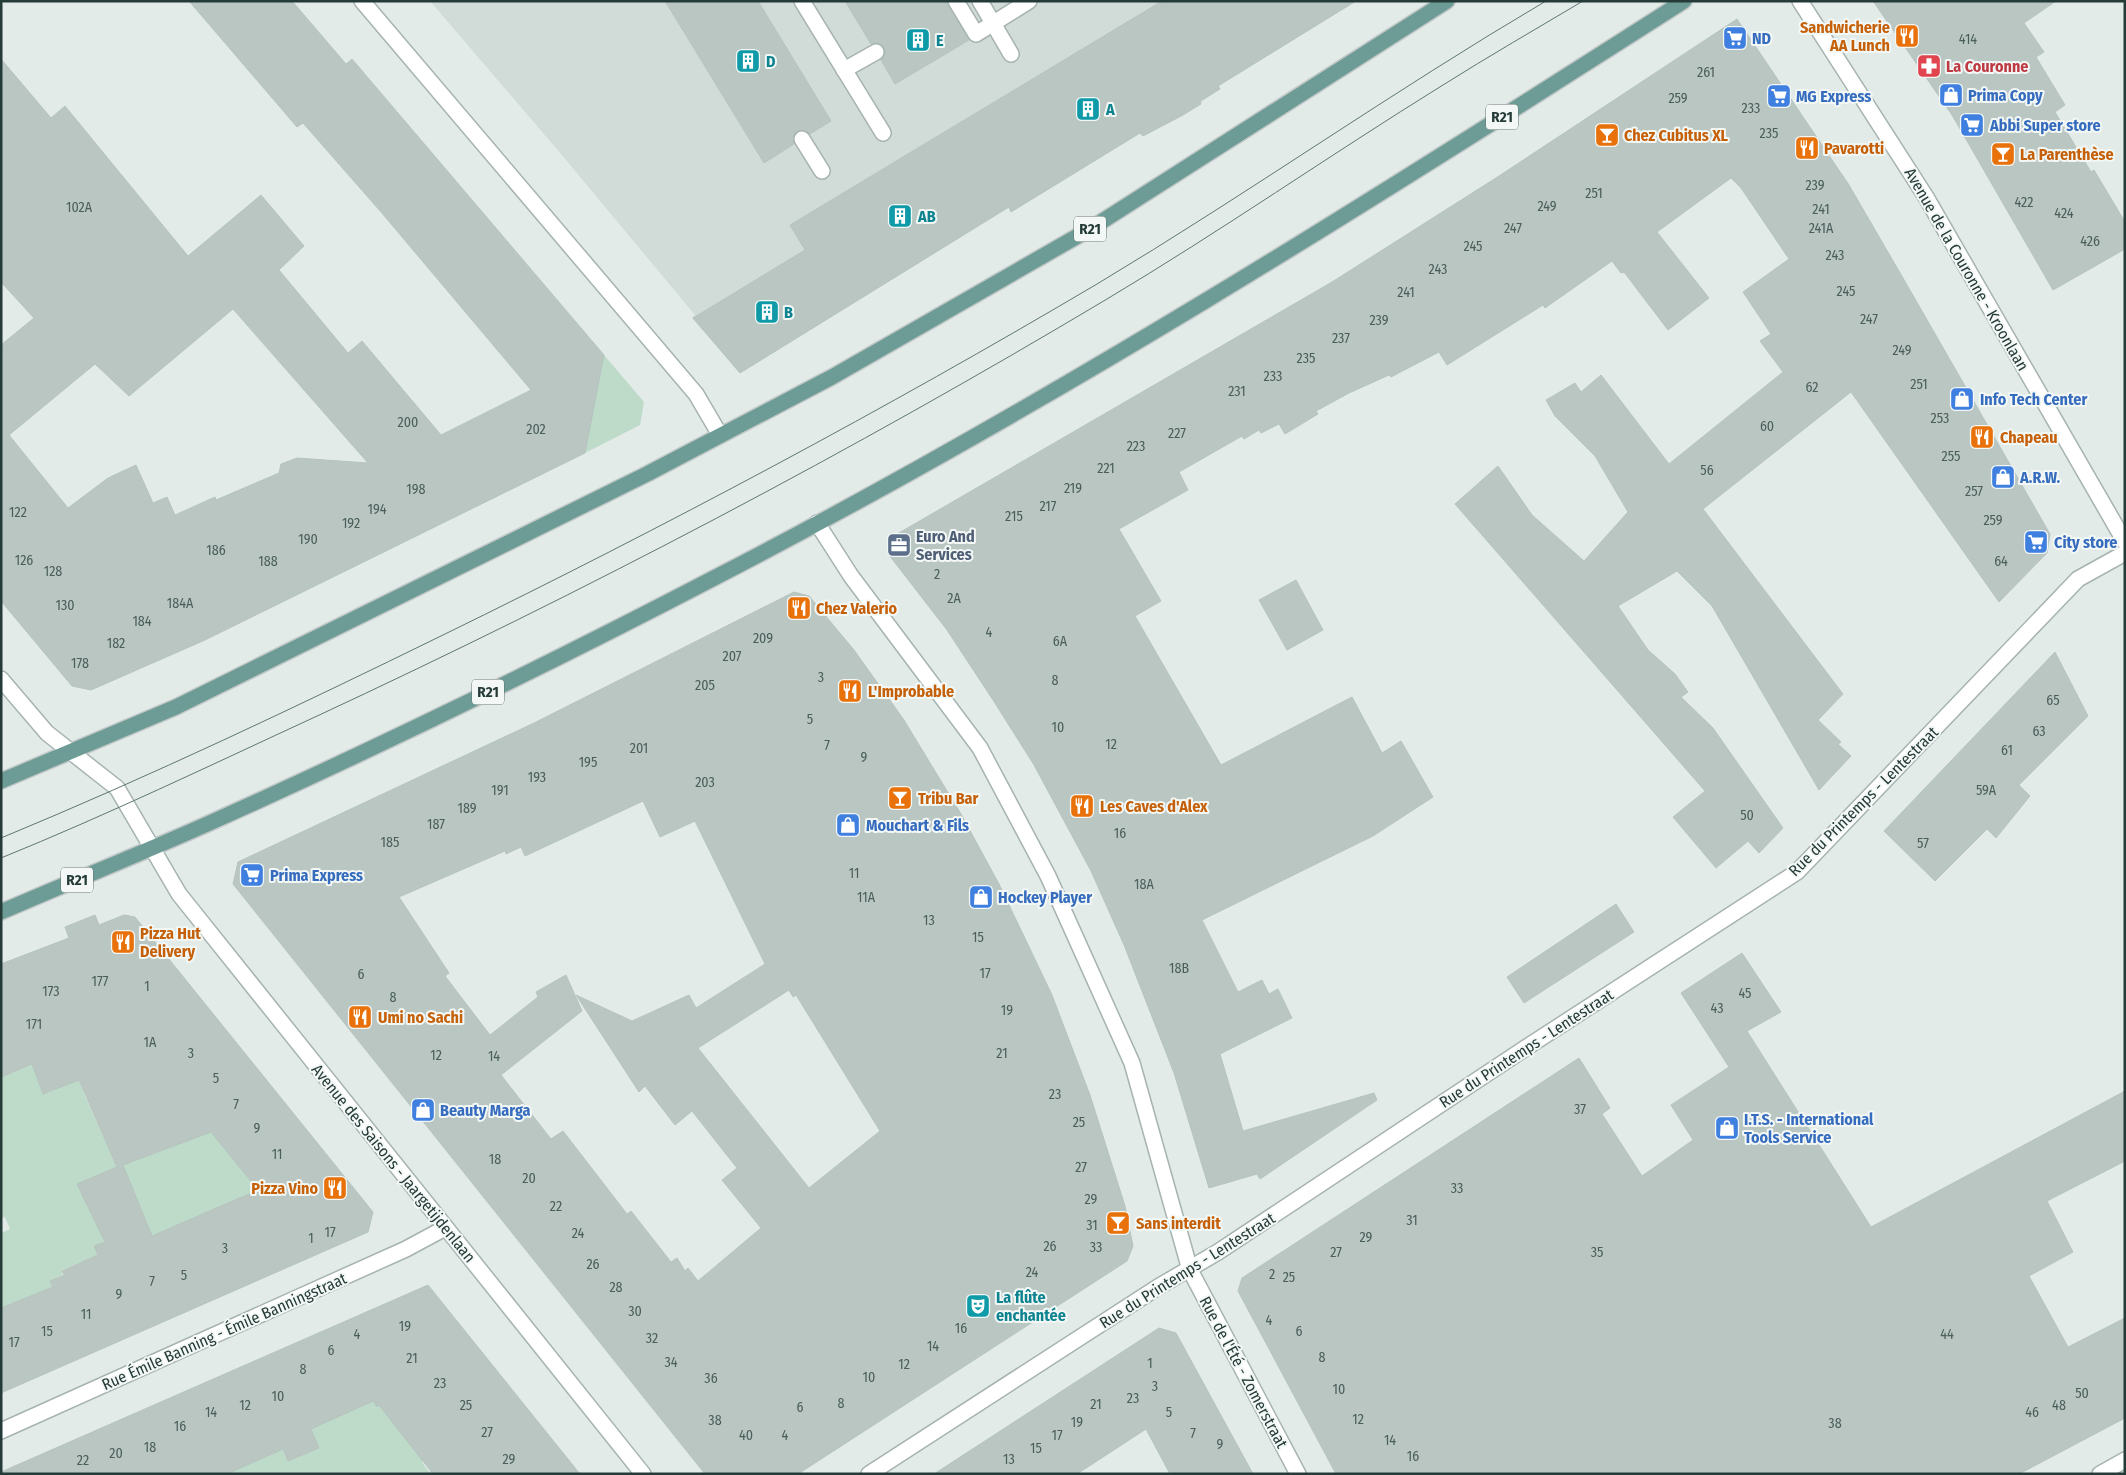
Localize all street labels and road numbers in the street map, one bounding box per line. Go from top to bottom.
road number: R21 [1486,104,1518,130]
street label: Avenue de la Couronne - Kroonlaan [1901,164,2033,374]
road number: R21 [1074,216,1106,242]
road number: R21 [472,680,504,704]
street label: Rue du Printemps - Lentestraat [1785,722,1943,880]
road number: R21 [61,868,93,892]
street label: Rue du Printemps - Lentestraat [1436,985,1617,1112]
street label: Avenue des Saisons - Jaargetijdenlaan [308,1060,480,1266]
street label: Rue du Printemps - Lentestraat [1096,1208,1279,1332]
street label: Rue Émile Banning - Émile Banningstraat [99,1268,350,1394]
street label: Rue de l'Été - Zomerstraat [1196,1293,1292,1452]

